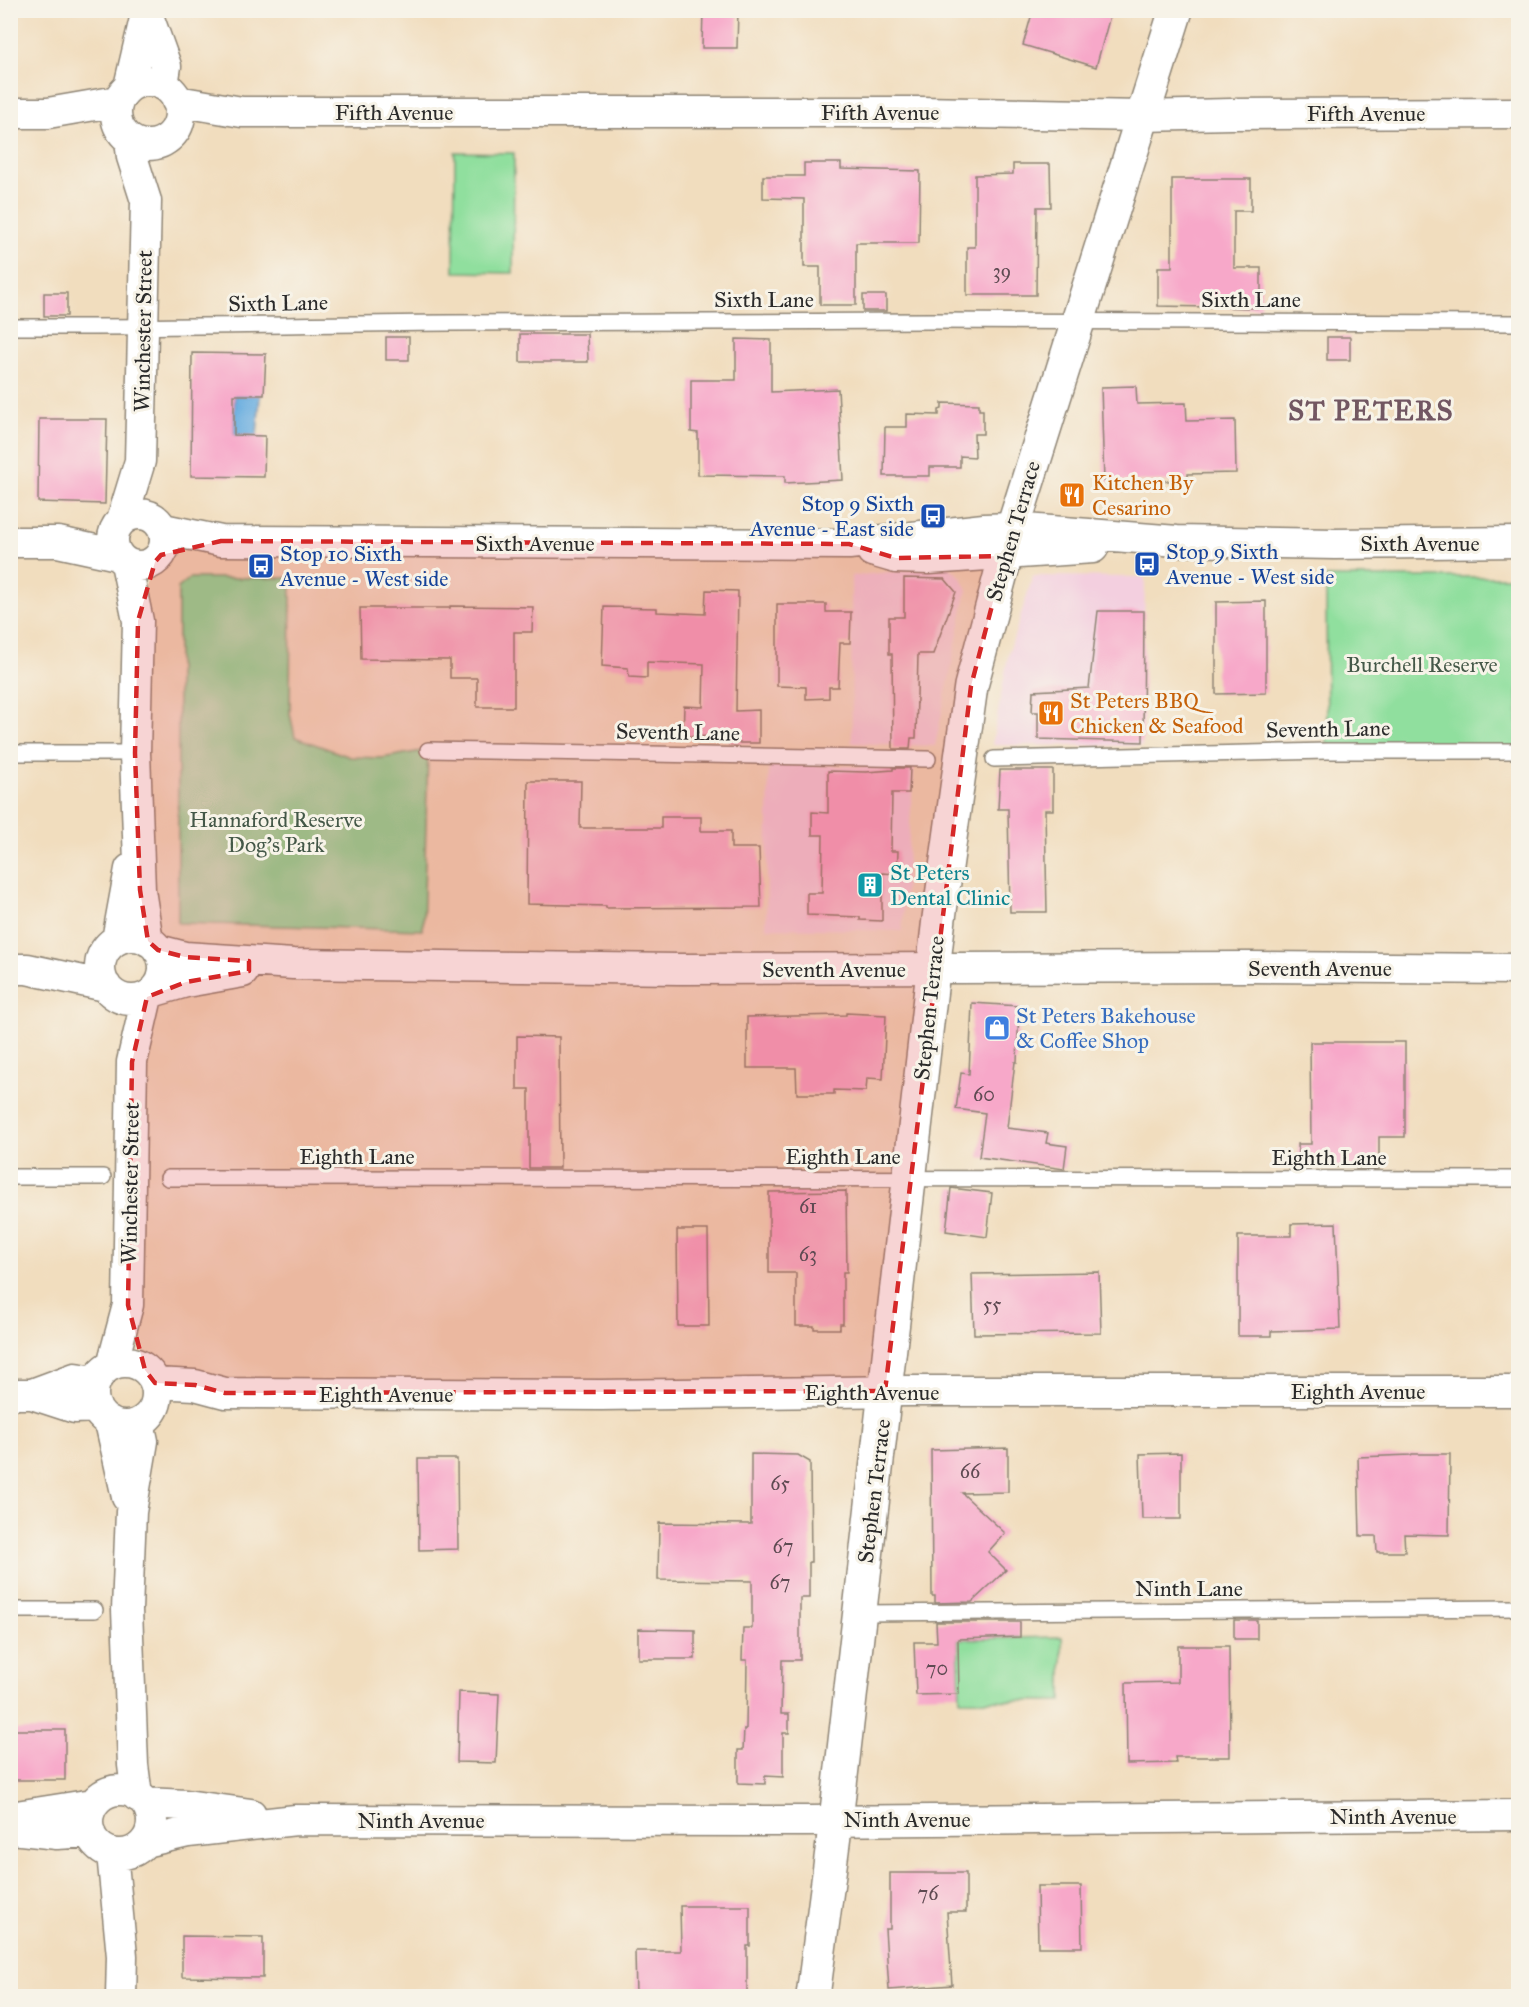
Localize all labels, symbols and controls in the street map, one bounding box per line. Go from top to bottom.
street label: Fifth Avenue [335,99,453,126]
street label: Fifth Avenue [821,99,939,126]
street label: Fifth Avenue [1307,100,1425,127]
street label: Winchester Street [128,250,158,412]
house number: 39 [993,259,1011,283]
street label: Sixth Lane [714,286,814,313]
street label: Sixth Lane [1201,286,1301,313]
street label: Sixth Lane [228,289,328,317]
district label: ST PETERS [1288,393,1454,428]
street label: Stephen Terrace [980,458,1046,604]
place label: Kitchen By Cesarino [1092,469,1194,521]
restaurant icon: Kitchen By Cesarino [1057,480,1087,510]
place label: Stop 9 Sixth Avenue - East side [749,490,914,542]
bus stop icon: Stop 9 Sixth Avenue - East side [918,501,948,531]
street label: Sixth Avenue [475,530,595,557]
street label: Sixth Avenue [1360,530,1480,557]
place label: Stop 9 Sixth Avenue - West side [1165,538,1334,590]
place label: Stop 10 Sixth Avenue - West side [279,540,448,592]
bus stop icon: Stop 9 Sixth Avenue - West side [1132,549,1162,579]
bus stop icon: Stop 10 Sixth Avenue - West side [246,551,276,581]
park label: Burchell Reserve [1346,651,1498,678]
place label: St Peters BBQ Chicken & Seafood [1070,687,1244,739]
restaurant icon: St Peters BBQ Chicken & Seafood [1036,698,1066,728]
street label: Seventh Lane [1266,714,1390,744]
street label: Seventh Lane [616,717,740,747]
park label: Hannaford Reserve Dog's Park [189,806,363,858]
place label: St Peters Dental Clinic [890,859,1010,911]
building icon: St Peters Dental Clinic [855,870,885,900]
street label: Stephen Terrace [908,934,950,1082]
street label: Seventh Avenue [1248,955,1392,982]
street label: Seventh Avenue [762,956,906,983]
place label: St Peters Bakehouse & Coffee Shop [1016,1002,1196,1054]
shop icon: St Peters Bakehouse & Coffee Shop [982,1013,1012,1043]
house number: 60 [973,1082,995,1106]
street label: Winchester Street [115,1102,145,1264]
street label: Eighth Lane [299,1143,415,1170]
street label: Eighth Lane [785,1143,901,1170]
street label: Eighth Lane [1271,1144,1387,1171]
house number: 61 [799,1194,817,1218]
house number: 63 [799,1242,817,1266]
house number: 55 [983,1292,1001,1316]
street label: Eighth Avenue [1291,1378,1426,1405]
street label: Eighth Avenue [805,1379,940,1406]
street label: Eighth Avenue [319,1381,454,1408]
street label: Stephen Terrace [852,1417,896,1565]
house number: 66 [960,1459,981,1483]
house number: 65 [770,1471,790,1495]
house number: 67 [773,1534,793,1558]
house number: 67 [770,1570,790,1594]
street label: Ninth Lane [1135,1575,1243,1602]
house number: 70 [926,1656,948,1680]
street label: Ninth Avenue [1329,1803,1457,1830]
street label: Ninth Avenue [843,1806,971,1833]
street label: Ninth Avenue [357,1807,485,1834]
house number: 76 [918,1881,939,1905]

